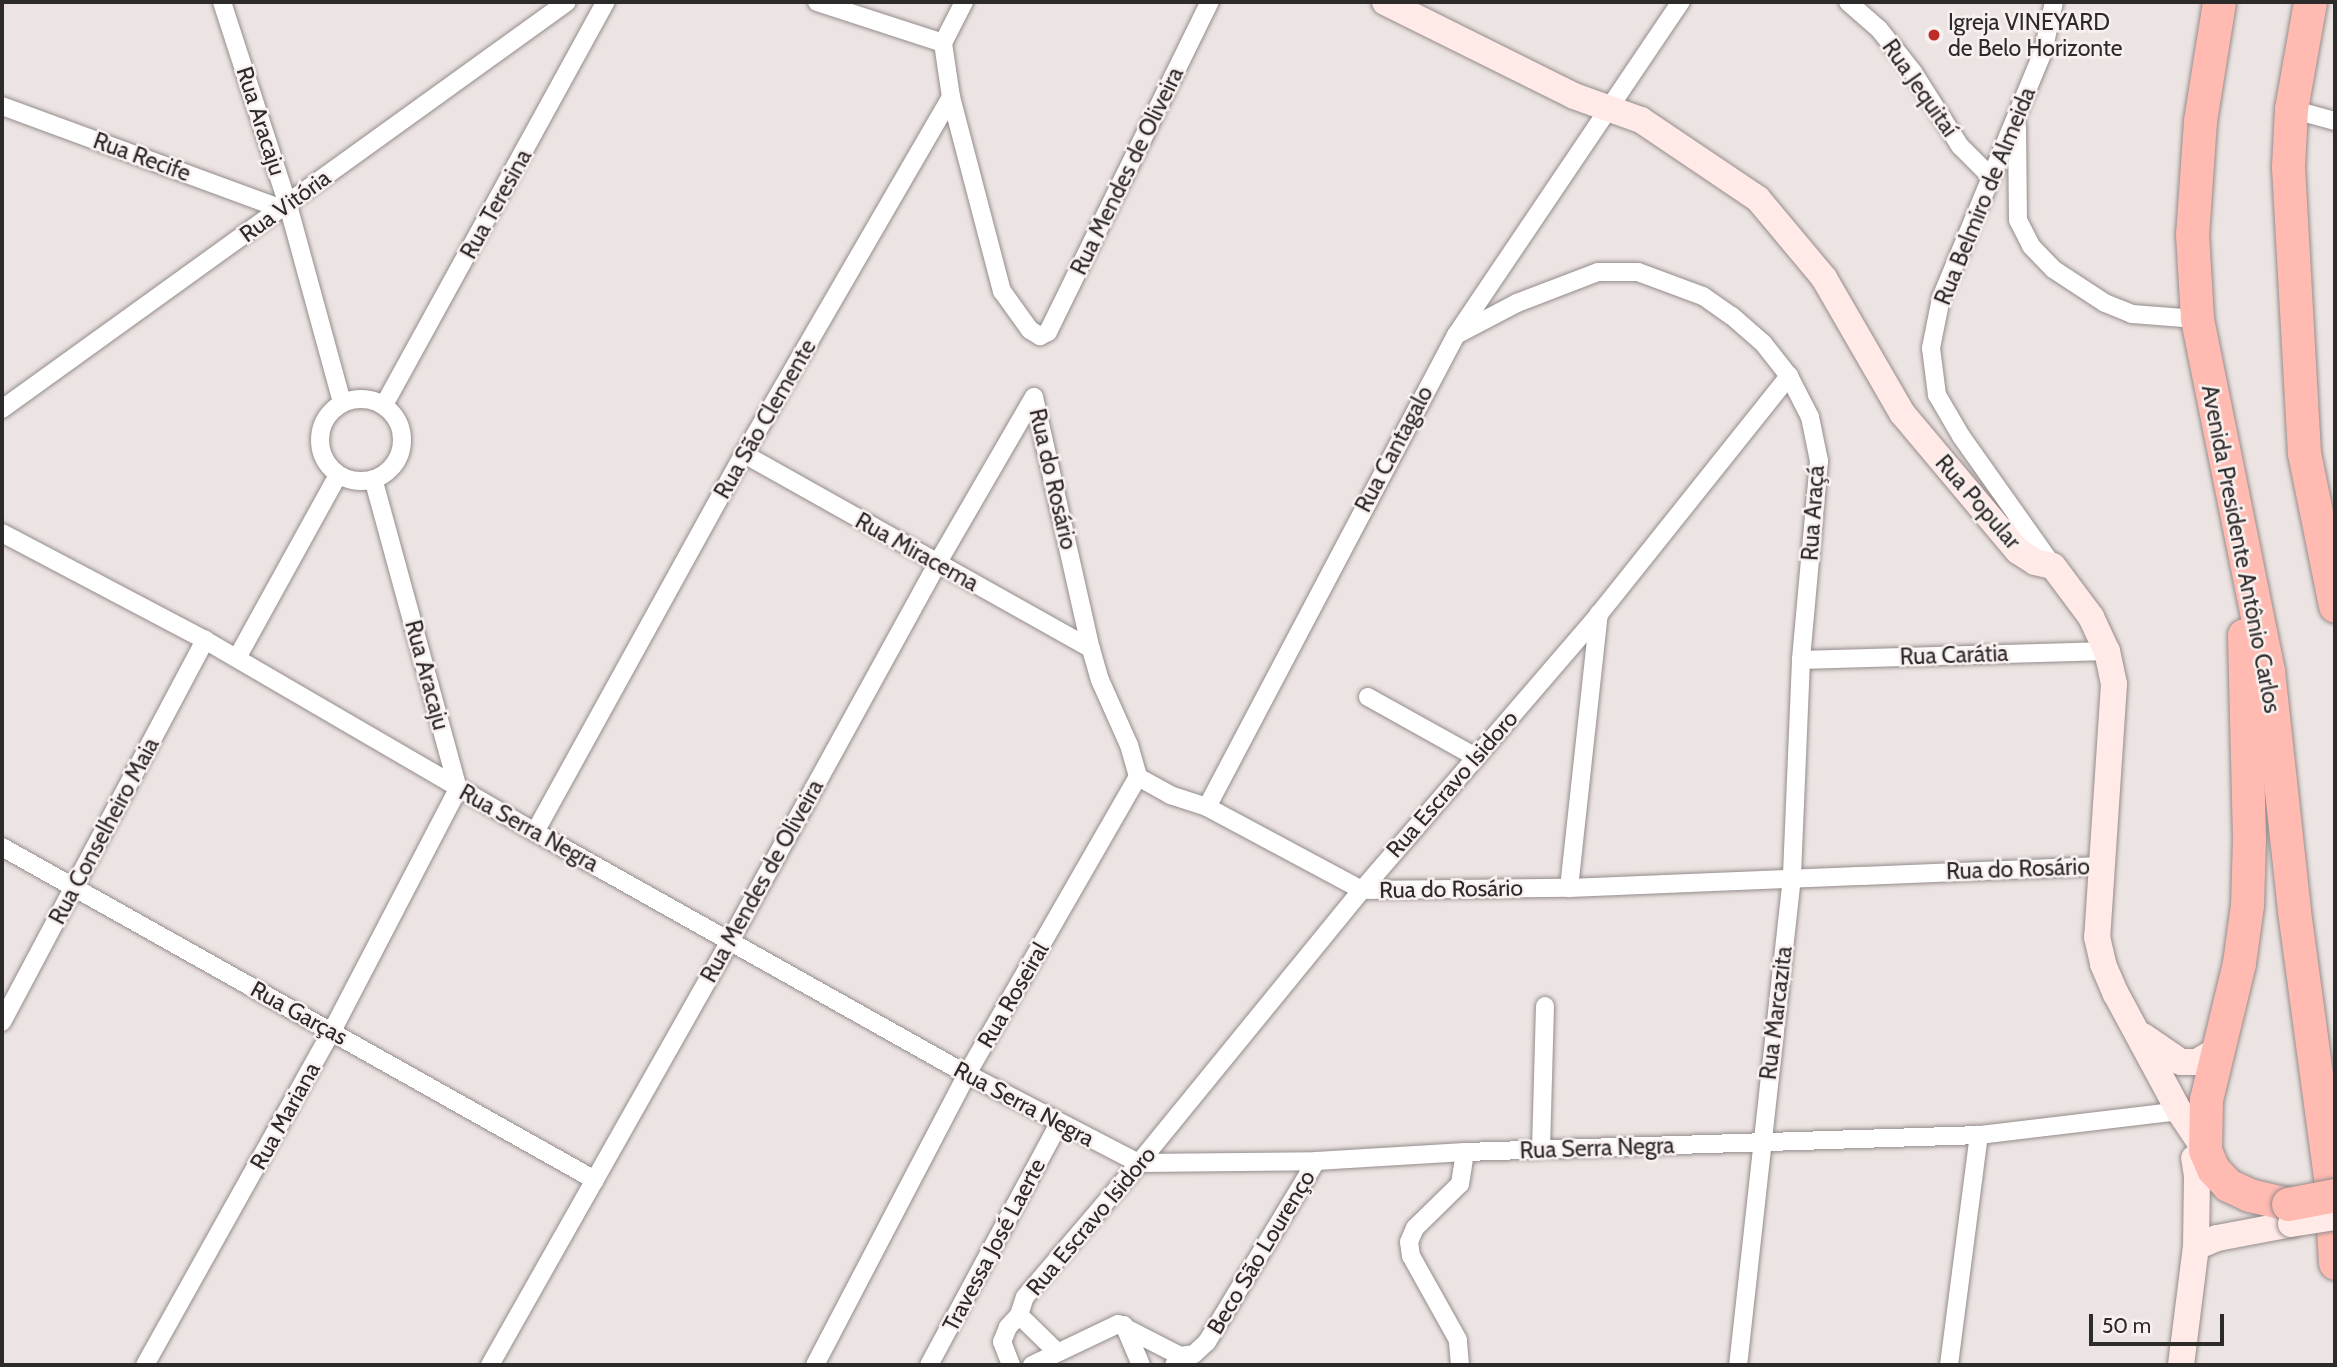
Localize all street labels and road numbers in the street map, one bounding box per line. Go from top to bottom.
street label: Rua Jequitaí [1876,34,1964,142]
street label: Rua Aracaju [230,63,292,179]
street label: Rua Mendes de Oliveira [1065,63,1189,279]
street label: Rua Belmiro de Almeida [1929,83,2041,309]
street label: Rua Recife [90,127,194,187]
street label: Rua Teresina [455,144,537,264]
street label: Rua Vitória [234,164,336,248]
street label: Rua São Clemente [708,334,822,504]
street label: Rua Cantagalo [1349,381,1439,517]
street label: Avenida Presidente Antônio Carlos [2196,383,2286,715]
street label: Rua do Rosário [1023,406,1083,552]
street label: Rua Popular [1930,449,2026,555]
street label: Rua Araçá [1796,464,1830,562]
street label: Rua Miracema [851,507,983,597]
street label: Rua Aracaju [399,617,455,733]
street label: Rua Carátia [1899,639,2009,671]
street label: Rua Escravo Isidoro [1381,705,1523,863]
street label: Rua Conselheiro Maia [43,733,165,929]
street label: Rua Mendes de Oliveira [695,775,829,987]
street label: Rua Serra Negra [455,778,603,878]
street label: Rua do Rosário [1946,853,2090,885]
street label: Rua do Rosário [1379,874,1523,904]
street label: Rua Roseiral [972,937,1054,1053]
street label: Rua Marcazita [1754,945,1798,1081]
street label: Rua Garças [246,975,352,1051]
street label: Rua Serra Negra [949,1055,1099,1153]
street label: Rua Mariana [244,1057,326,1175]
street label: Rua Serra Negra [1519,1132,1675,1164]
street label: Rua Escravo Isidoro [1021,1141,1161,1301]
street label: Travessa José Laerte [937,1154,1051,1336]
street label: Beco São Lourenço [1201,1165,1321,1339]

